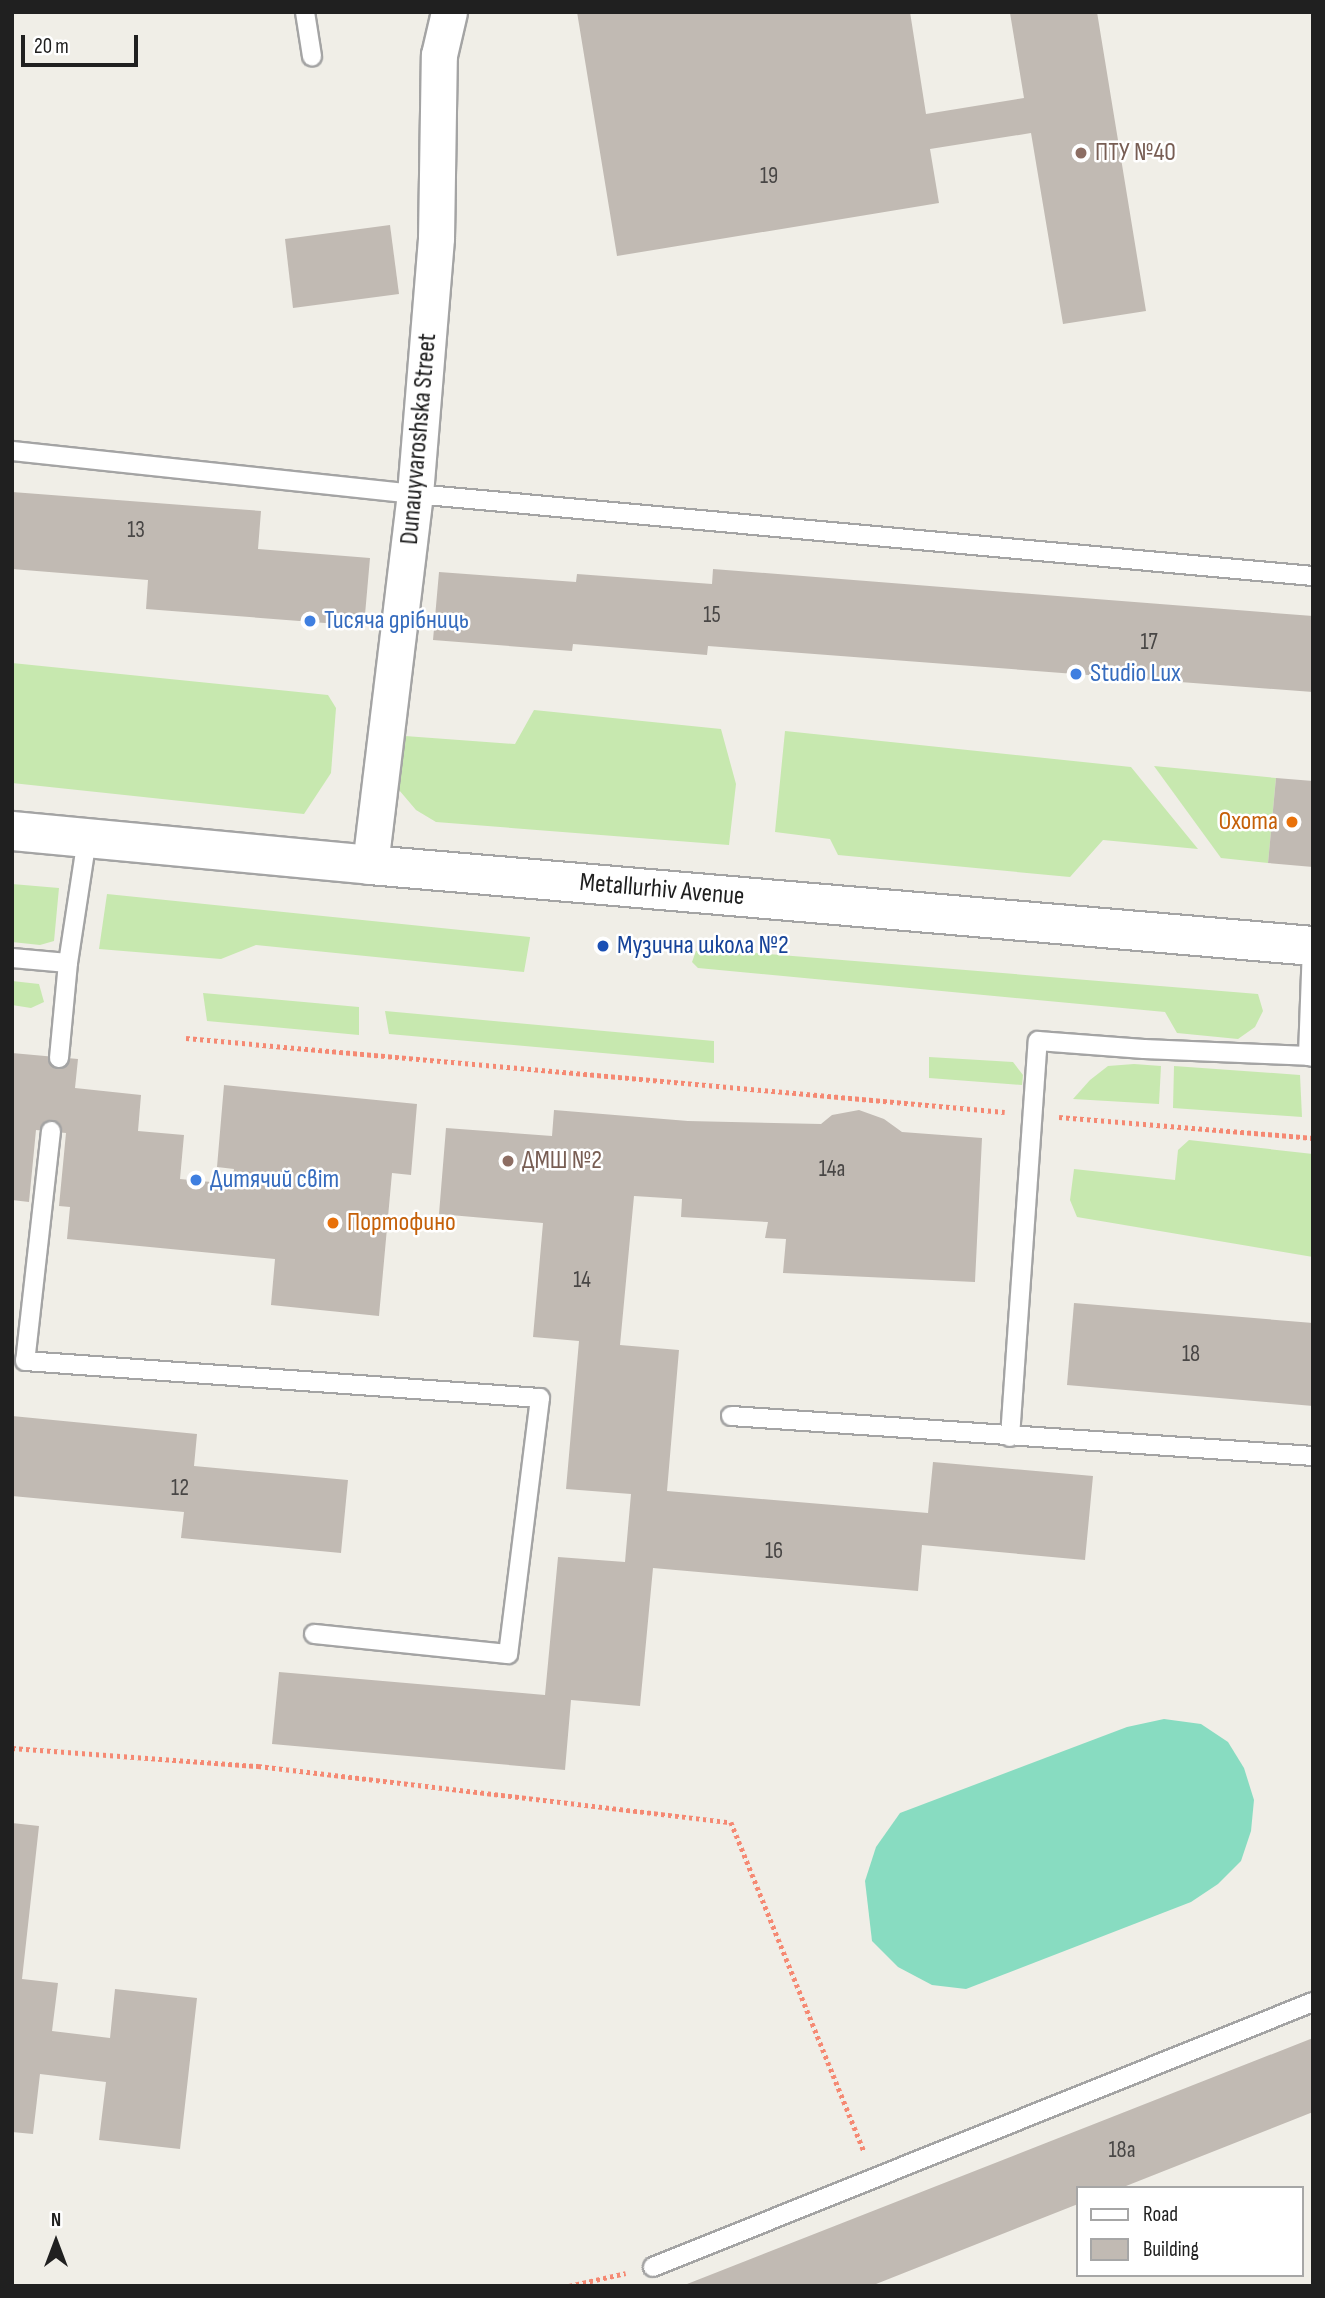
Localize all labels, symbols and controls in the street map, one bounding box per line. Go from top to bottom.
scale bar [24,21,142,65]
text: 20 m [34,34,69,59]
place label: ПТУ №40 [1095,137,1176,169]
marker: ПТУ №40 [1073,145,1089,161]
house number: 19 [760,162,778,190]
street label: Dunauyvaroshska Street [394,332,444,546]
house number: 13 [127,516,145,544]
house number: 15 [703,601,721,629]
place label: Тисяча дрібниць [324,605,469,637]
marker: Тисяча дрібниць [302,613,318,629]
house number: 17 [1140,628,1158,656]
place label: Studio Lux [1090,658,1181,690]
marker: Studio Lux [1068,666,1084,682]
place label: Охота [1218,806,1278,838]
marker: Охота [1284,814,1300,830]
street label: Metallurhiv Avenue [578,867,746,913]
place label: Музична школа №2 [617,930,789,962]
marker: Музична школа №2 [595,938,611,954]
place label: ДМШ №2 [522,1145,602,1177]
marker: ДМШ №2 [500,1153,516,1169]
house number: 14а [819,1155,845,1183]
place label: Дитячий світ [210,1164,339,1196]
marker: Дитячий світ [188,1172,204,1188]
place label: Портофино [347,1207,456,1239]
marker: Портофино [325,1215,341,1231]
house number: 14 [573,1266,591,1294]
house number: 18 [1182,1340,1200,1368]
house number: 12 [171,1474,189,1502]
house number: 16 [765,1537,783,1565]
house number: 18а [1109,2136,1135,2164]
legend [1076,2186,1304,2277]
text: Road [1143,2202,1178,2227]
north arrow [21,2207,91,2277]
text: N [51,2209,61,2232]
text: Building [1143,2237,1199,2262]

